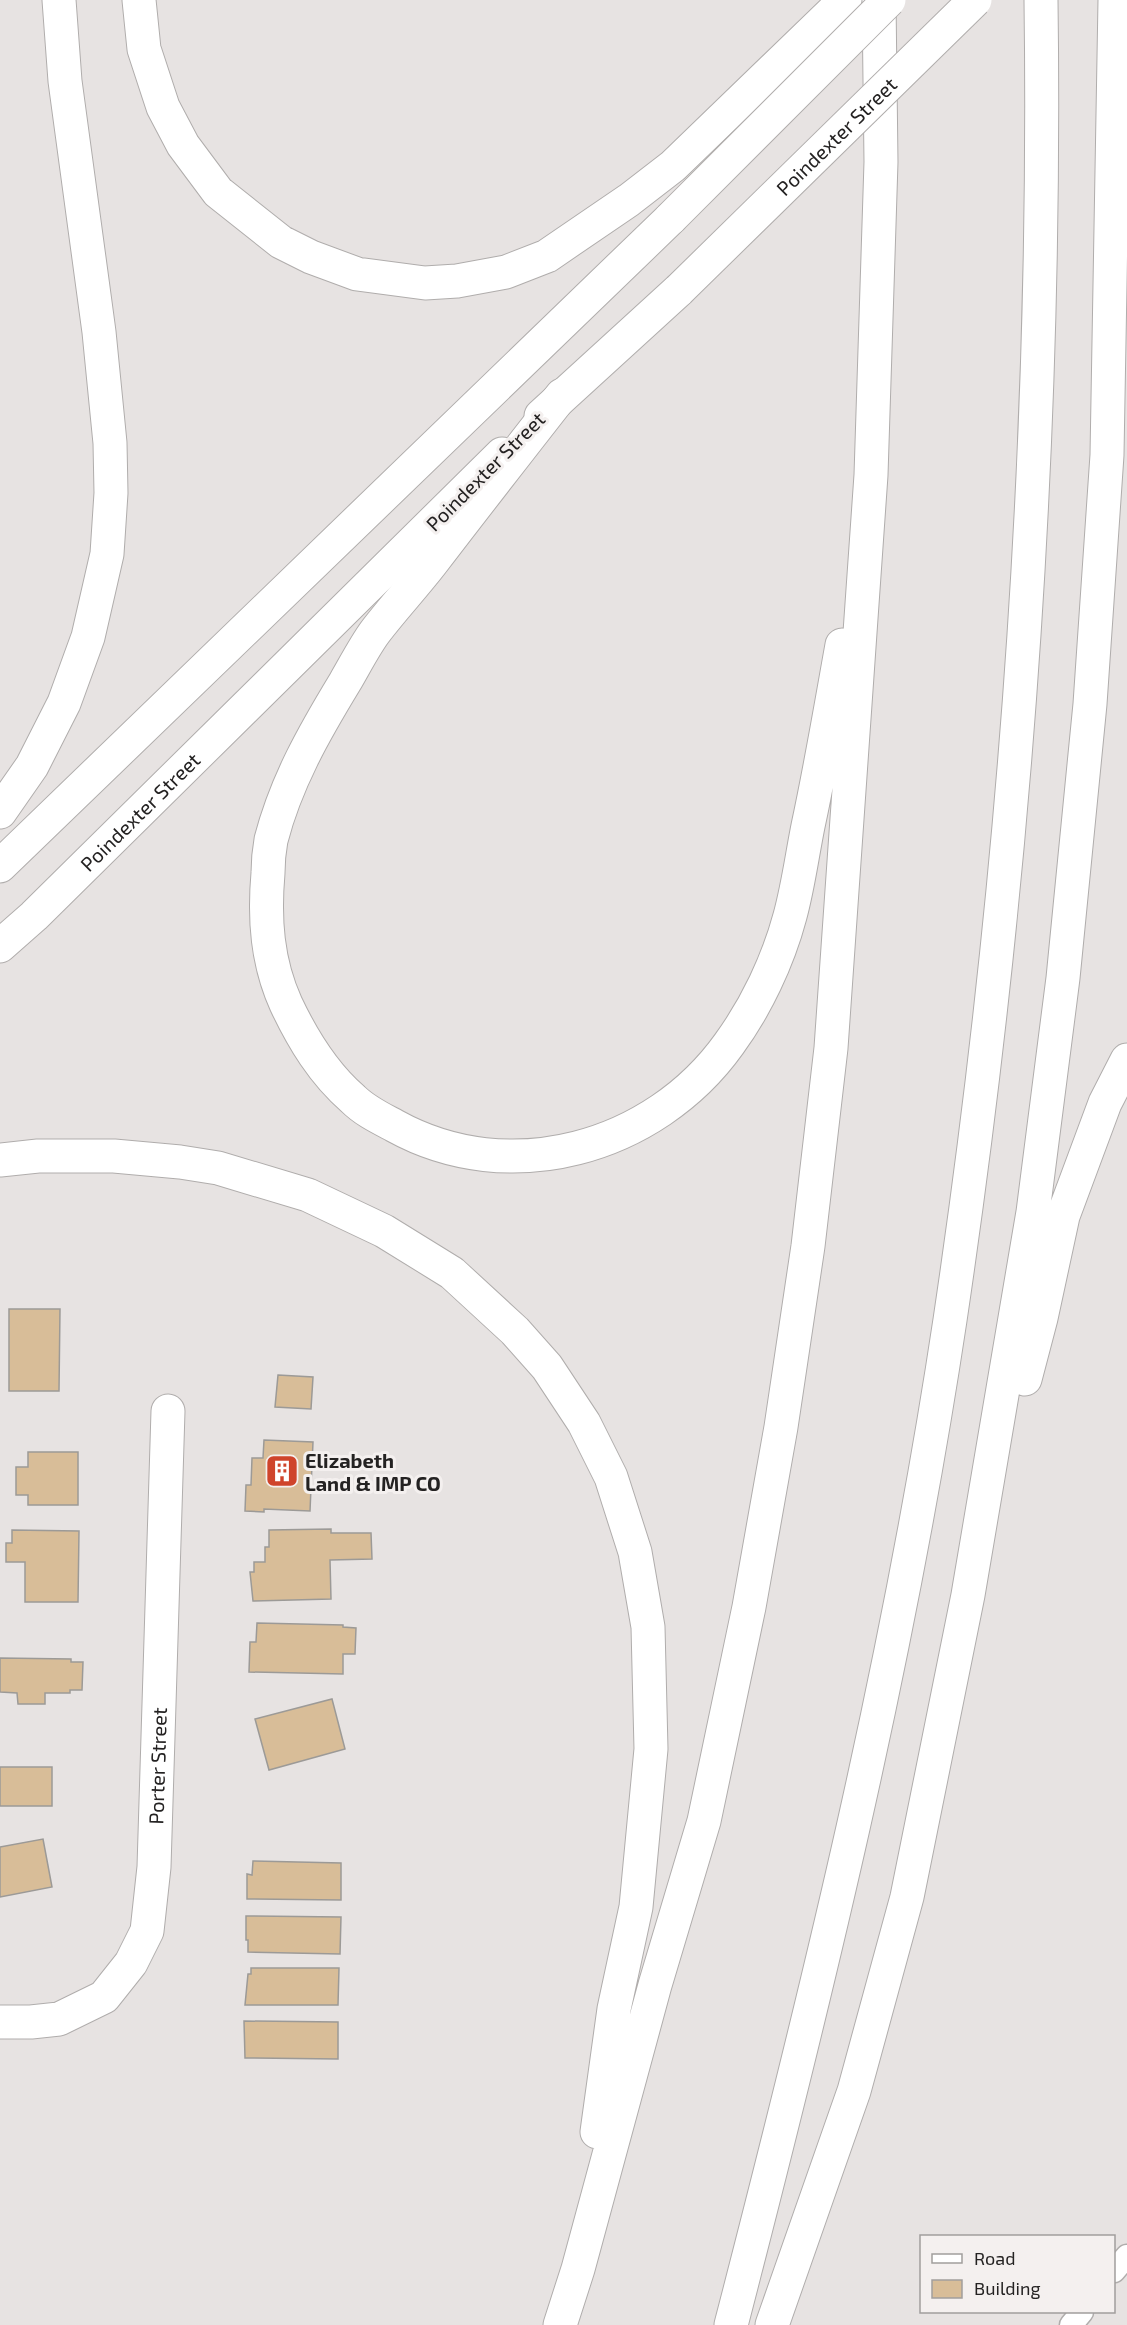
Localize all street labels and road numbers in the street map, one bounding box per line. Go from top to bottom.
street label: Poindexter Street [771,72,901,200]
street label: Poindexter Street [421,406,550,535]
street label: Poindexter Street [75,747,205,876]
street label: Porter Street [143,1707,171,1825]

